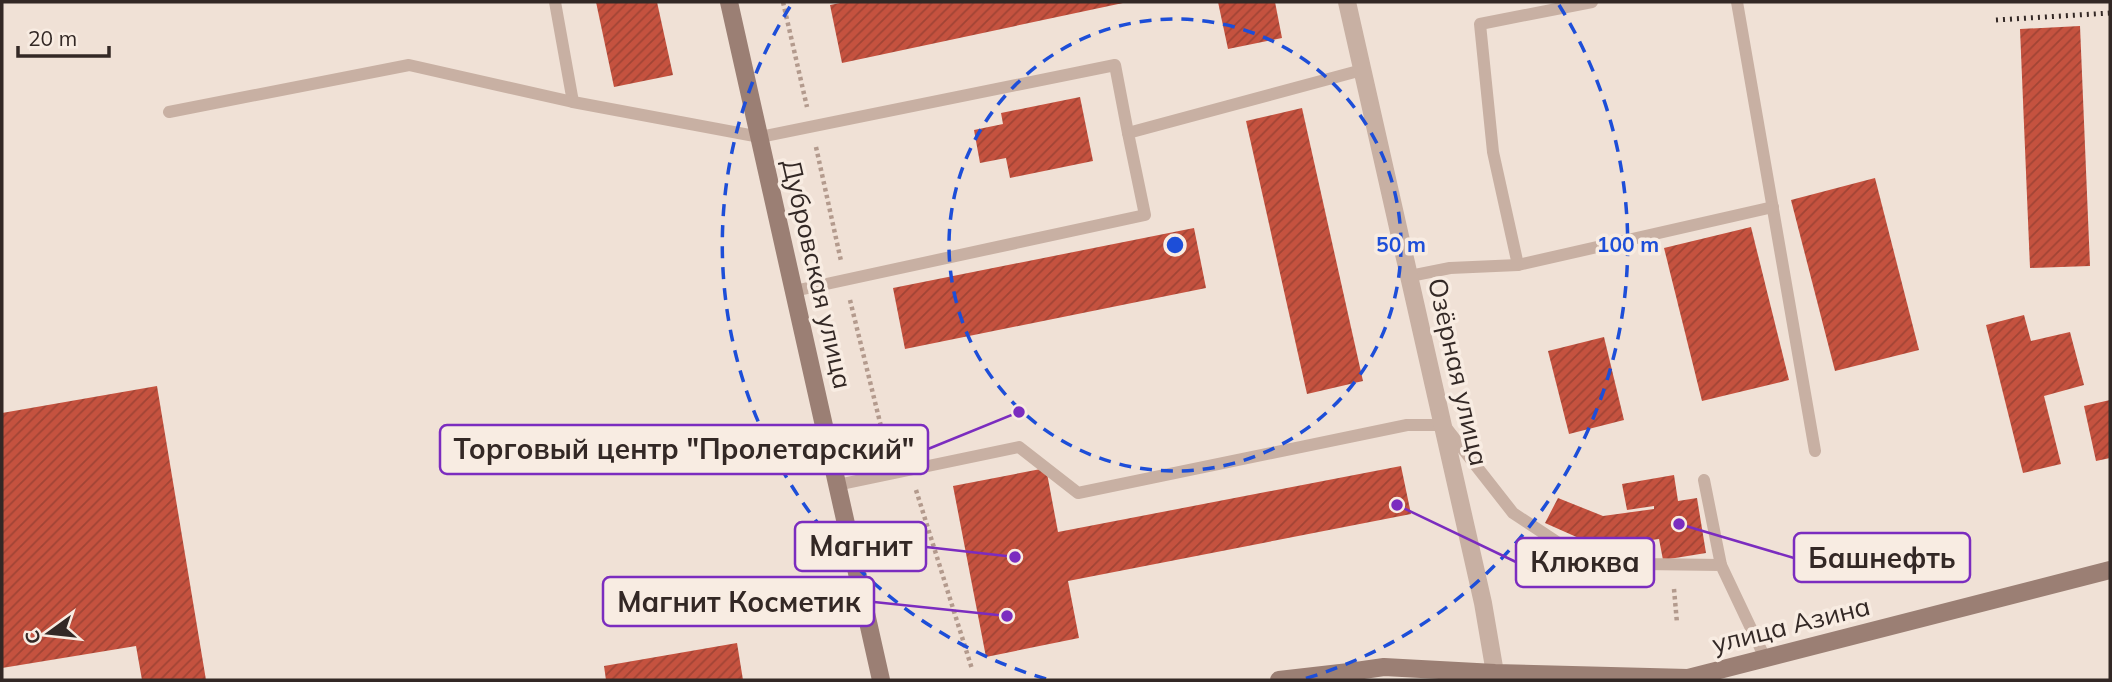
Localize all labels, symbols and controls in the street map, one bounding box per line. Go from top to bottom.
scale bar [18,14,108,58]
text: 20 m [28,25,77,51]
street label: Дубровская улица [775,156,860,392]
text: 50 m [1376,231,1426,257]
text: 100 m [1597,231,1659,257]
centre of rings [1163,233,1187,257]
street label: Озёрная улица [1421,275,1496,469]
callout: Торговый центр "Пролетарский" [440,425,928,474]
text: Торговый центр "Пролетарский" [454,431,914,466]
callout: Магнит [795,522,926,571]
text: Магнит [809,528,913,563]
callout: Башнефть [1794,533,1970,582]
callout: Клюква [1516,538,1654,587]
text: Башнефть [1808,540,1956,575]
text: Клюква [1530,544,1640,579]
callout: Магнит Косметик [603,577,874,626]
text: Магнит Косметик [617,584,862,619]
street label: улица Азина [1708,589,1873,660]
north arrow [14,598,84,668]
text: С [19,628,46,647]

